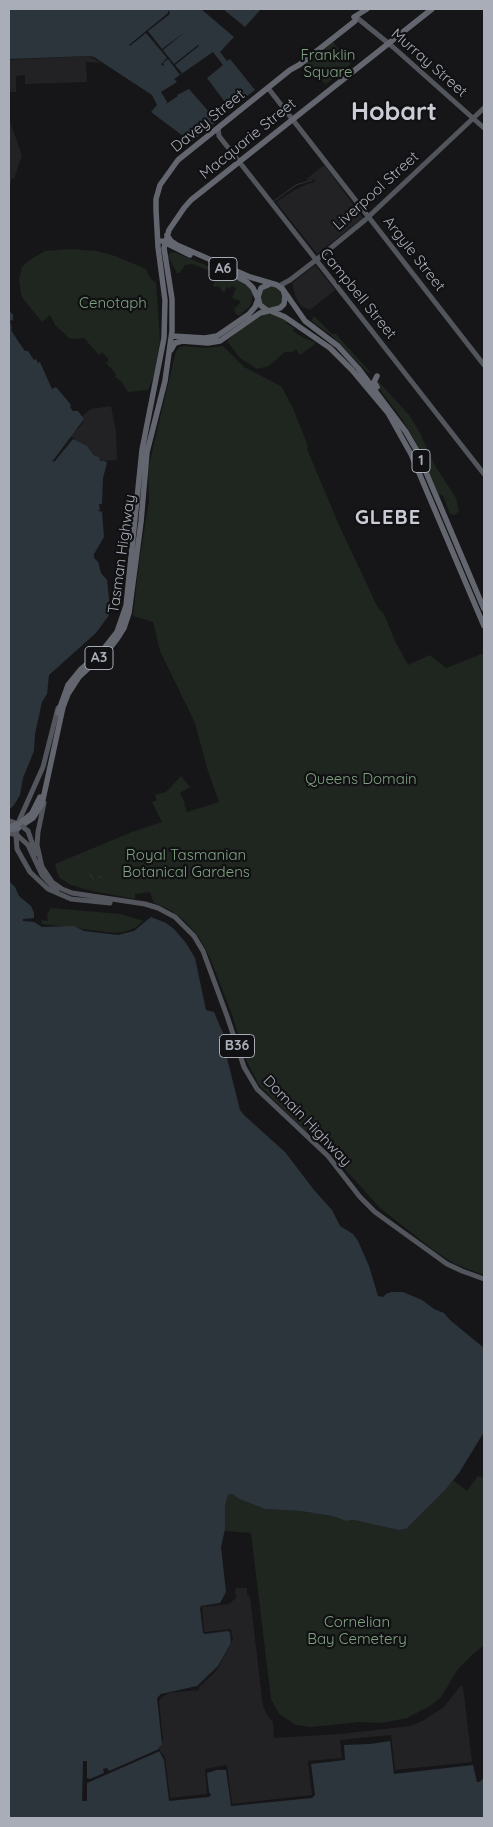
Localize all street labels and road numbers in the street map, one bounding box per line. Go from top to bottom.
street label: Murray Street [387,25,471,101]
street label: Davey Street [168,86,248,156]
street label: Macquarie Street [196,95,300,183]
street label: Liverpool Street [329,148,423,234]
street label: Argyle Street [379,213,449,295]
street label: Campbell Street [316,245,400,343]
road number: A6 [209,258,237,280]
road number: 1 [412,450,430,472]
street label: Tasman Highway [105,493,139,615]
road number: A3 [85,646,113,670]
road number: B36 [220,1034,254,1058]
street label: Domain Highway [259,1072,355,1170]

